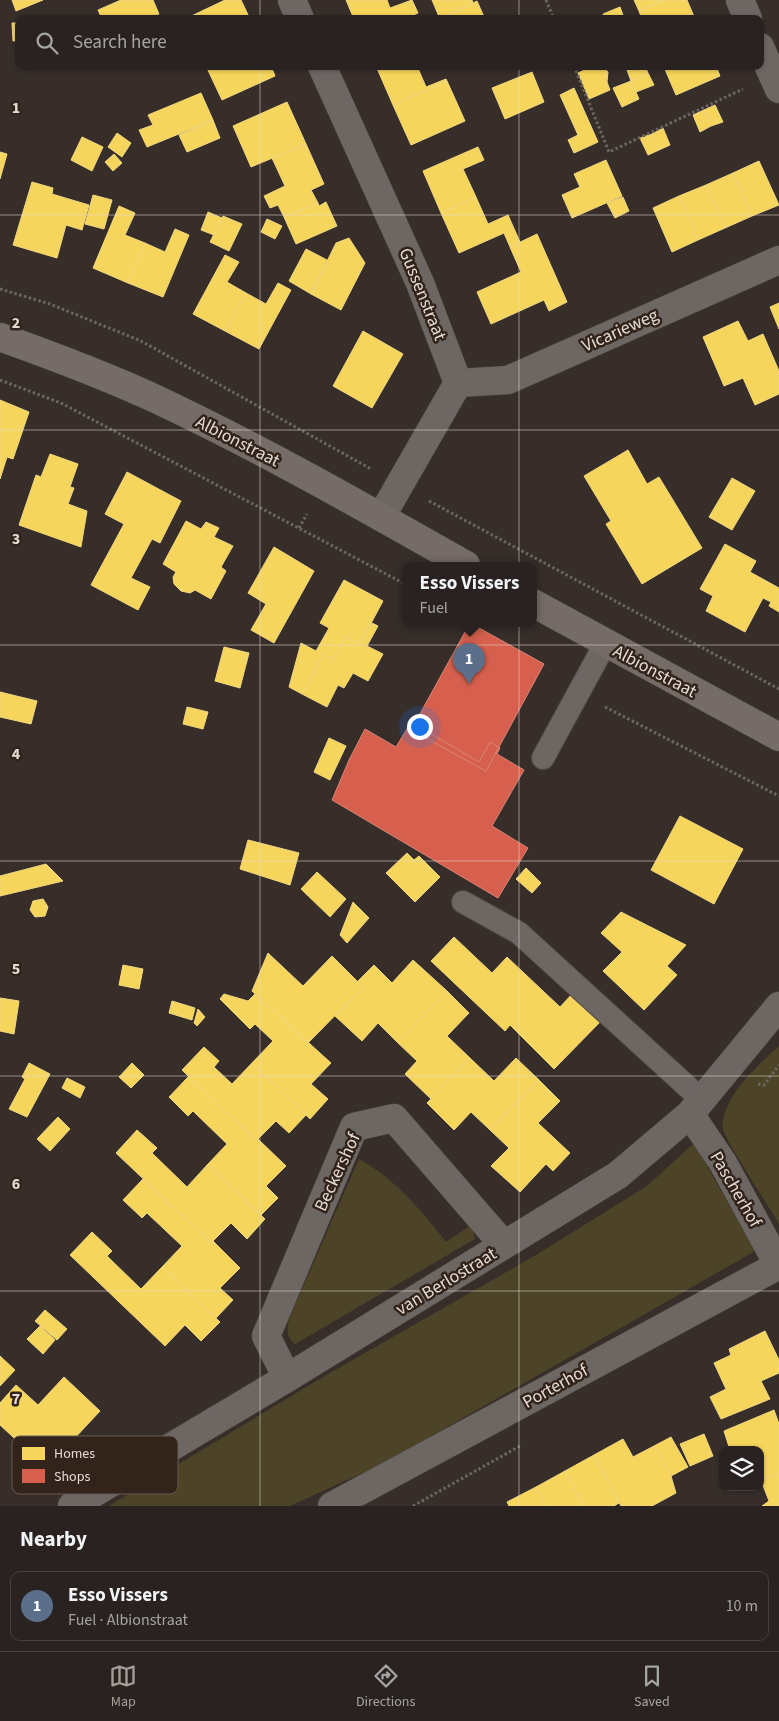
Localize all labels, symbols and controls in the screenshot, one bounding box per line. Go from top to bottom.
search box [15,15,764,70]
icon: search [33,29,61,57]
text: Search here [73,29,167,56]
text: 1 [12,97,20,119]
street label: Gussenstraat [393,244,452,344]
street label: Vicarieweg [578,303,662,358]
text: 2 [12,312,20,334]
street label: Albionstraat [191,410,284,473]
text: 3 [12,528,20,550]
popup [402,562,537,627]
text: Esso Vissers [420,570,519,597]
text: Fuel [420,597,448,619]
street label: Albionstraat [609,639,701,704]
pin: 1 [453,643,485,684]
your location [407,714,433,740]
text: 4 [12,743,21,765]
text: 5 [12,958,20,980]
street label: Beckershof [308,1128,367,1215]
street label: Pascherhof [704,1147,768,1233]
text: 6 [12,1173,20,1195]
street label: van Berlostraat [391,1241,501,1321]
street label: Porterhof [518,1358,593,1415]
text: 7 [12,1388,20,1410]
legend [12,1436,178,1494]
text: Homes [54,1444,95,1464]
map controls [719,1446,764,1491]
button: layers [719,1446,764,1491]
text: Shops [54,1467,90,1487]
text: Nearby [20,1524,87,1554]
text: Esso Vissers [68,1582,168,1609]
text: 1 [33,1595,41,1617]
text: 10 m [726,1595,758,1617]
text: Fuel · Albionstraat [68,1609,188,1631]
tab: Map [109,1662,137,1712]
tab: Directions [356,1662,415,1712]
tab: Saved [634,1662,670,1712]

